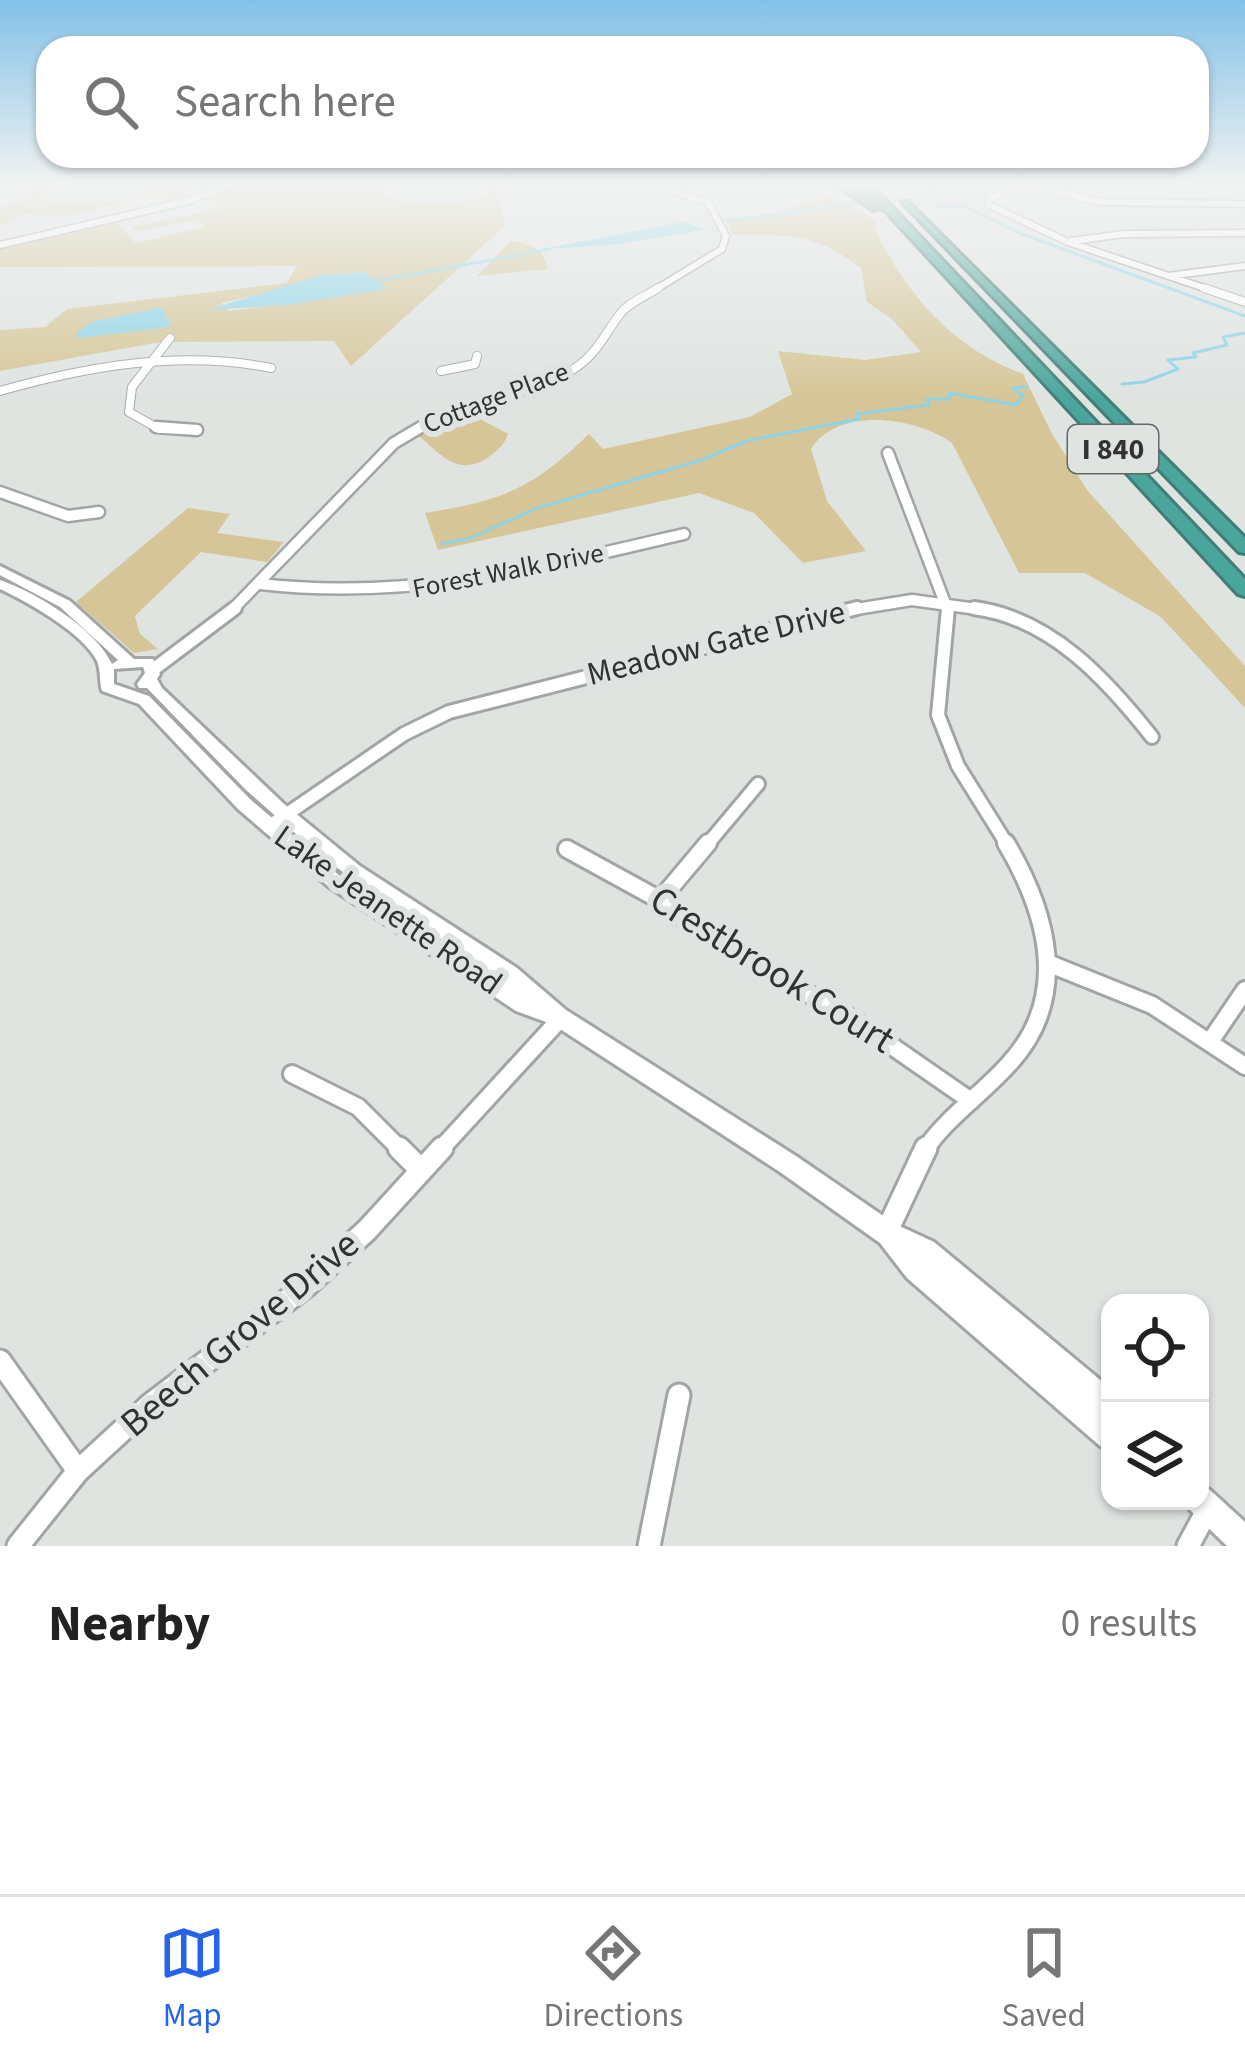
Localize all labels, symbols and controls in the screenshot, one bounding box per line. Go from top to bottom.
search box [36,36,1209,168]
icon: search [78,69,144,135]
text: Search here [174,70,396,134]
street label: Cottage Place [417,352,575,444]
road number: I 840 [1068,425,1158,473]
street label: Forest Walk Drive [409,533,607,609]
street label: Meadow Gate Drive [582,588,850,698]
street label: Lake Jeanette Road [264,814,512,1006]
street label: Crestbrook Court [639,872,905,1068]
street label: Beech Grove Drive [108,1217,372,1451]
map controls [1101,1294,1209,1510]
button: locate [1101,1294,1209,1402]
button: layers [1101,1402,1209,1510]
text: Nearby [48,1588,210,1660]
text: 0 results [1061,1596,1197,1652]
tab: Map [159,1920,225,2039]
tab: Directions [544,1920,683,2039]
tab: Saved [1002,1920,1086,2039]

